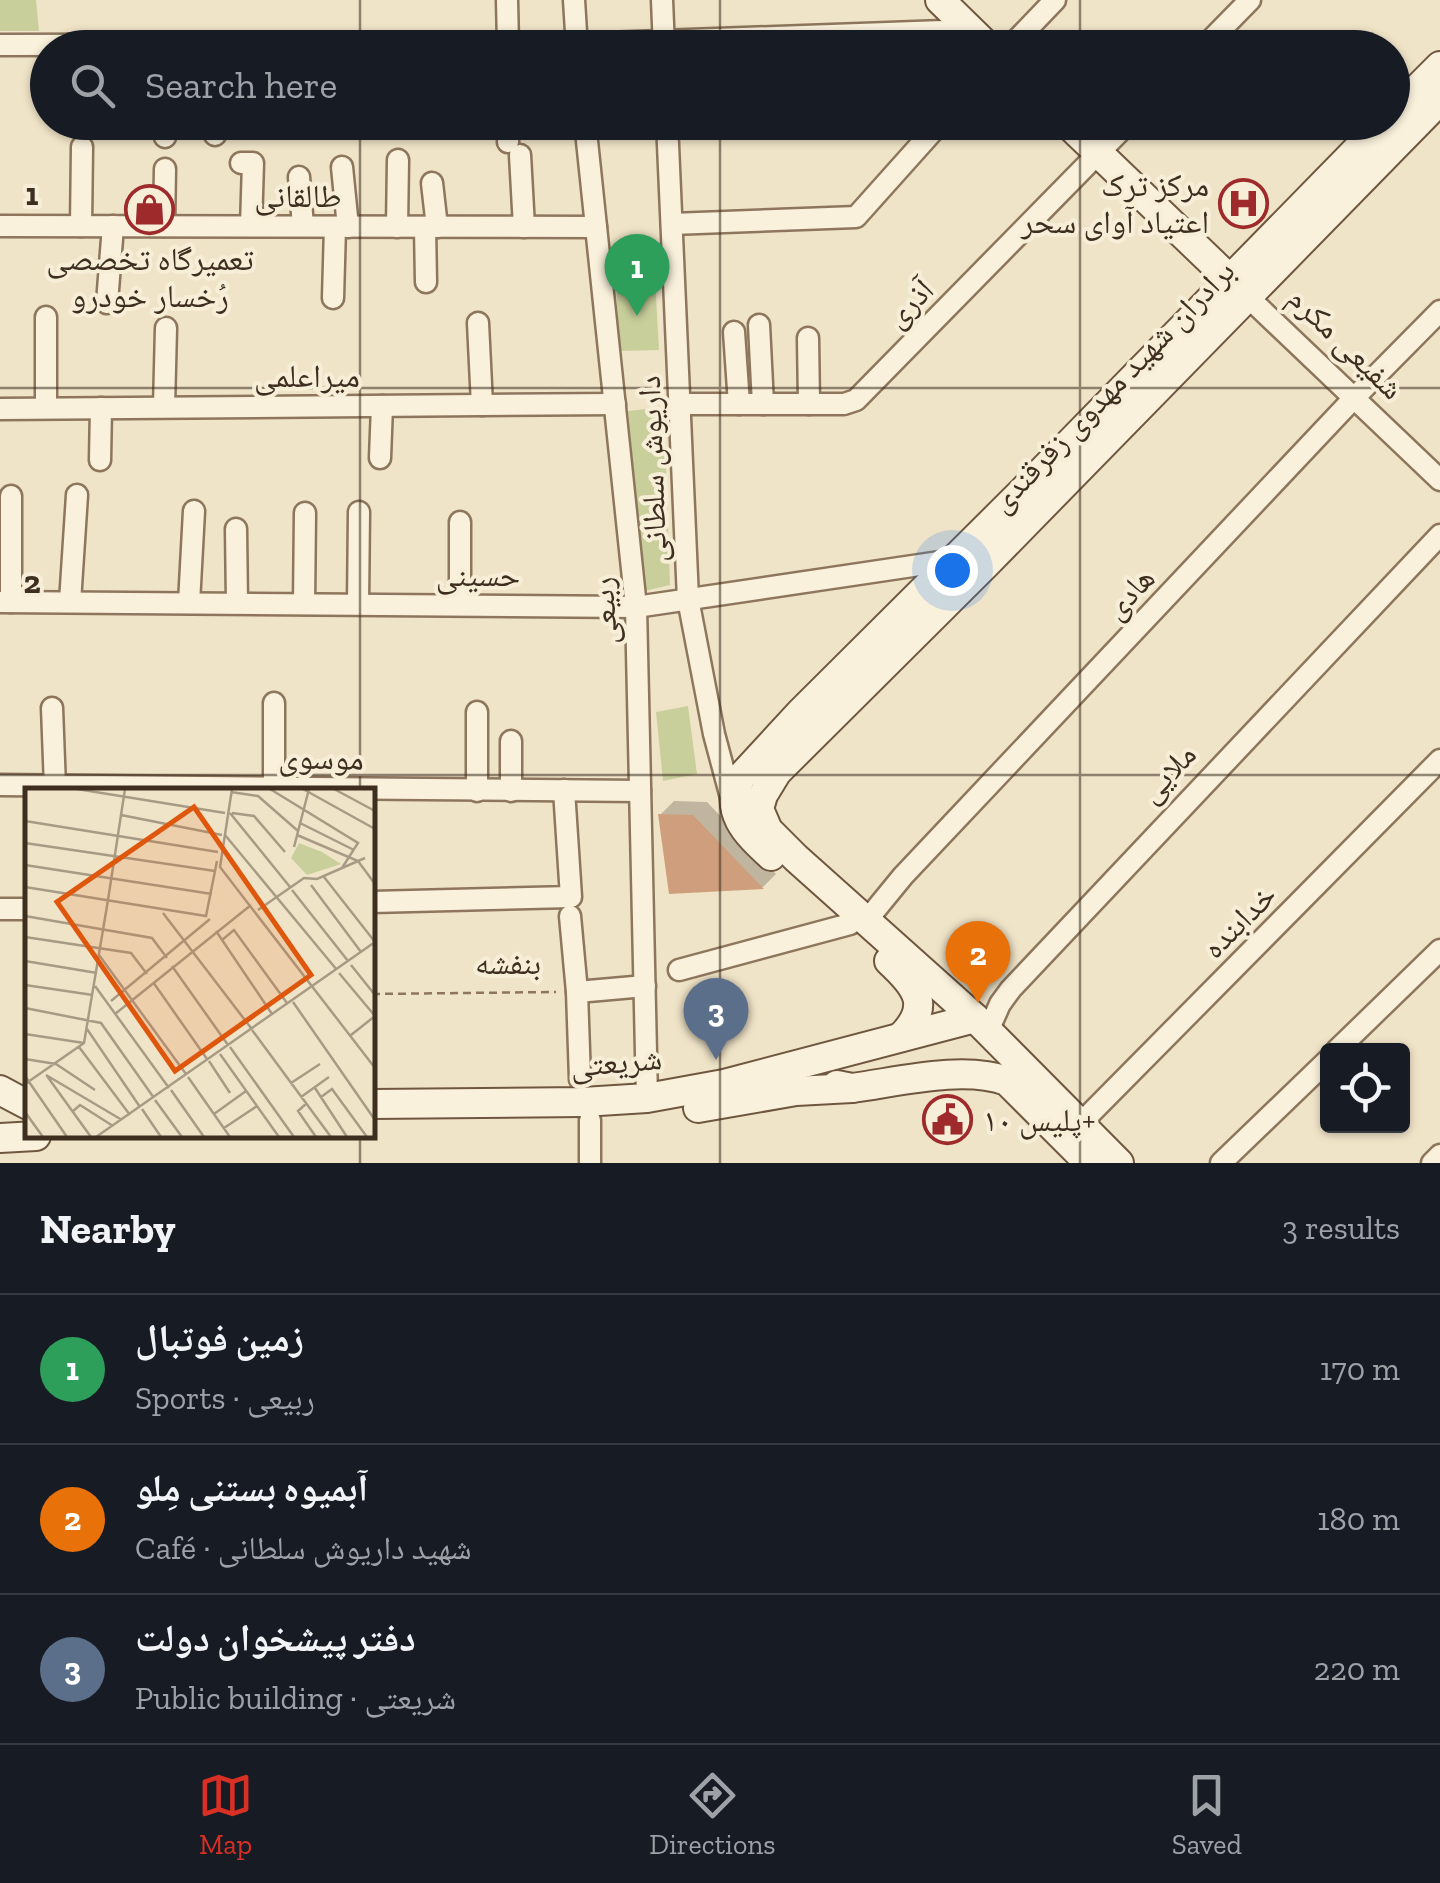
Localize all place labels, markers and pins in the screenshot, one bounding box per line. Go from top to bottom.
place label: مرکز ترک اعتیاد آوای سحر [1020,166,1209,241]
hospital icon: مرکز ترک اعتیاد آوای سحر [1218,177,1270,229]
shop icon: تعمیرگاه تخصصی رُخسار خودرو [124,183,176,235]
pin: 1 [604,234,670,316]
place label: تعمیرگاه تخصصی رُخسار خودرو [46,240,254,315]
pin: 2 [946,920,1010,1003]
pin: 3 [684,978,748,1060]
public building icon: پلیس ۱۰+ [922,1094,974,1146]
place label: پلیس ۱۰+ [983,1101,1095,1140]

